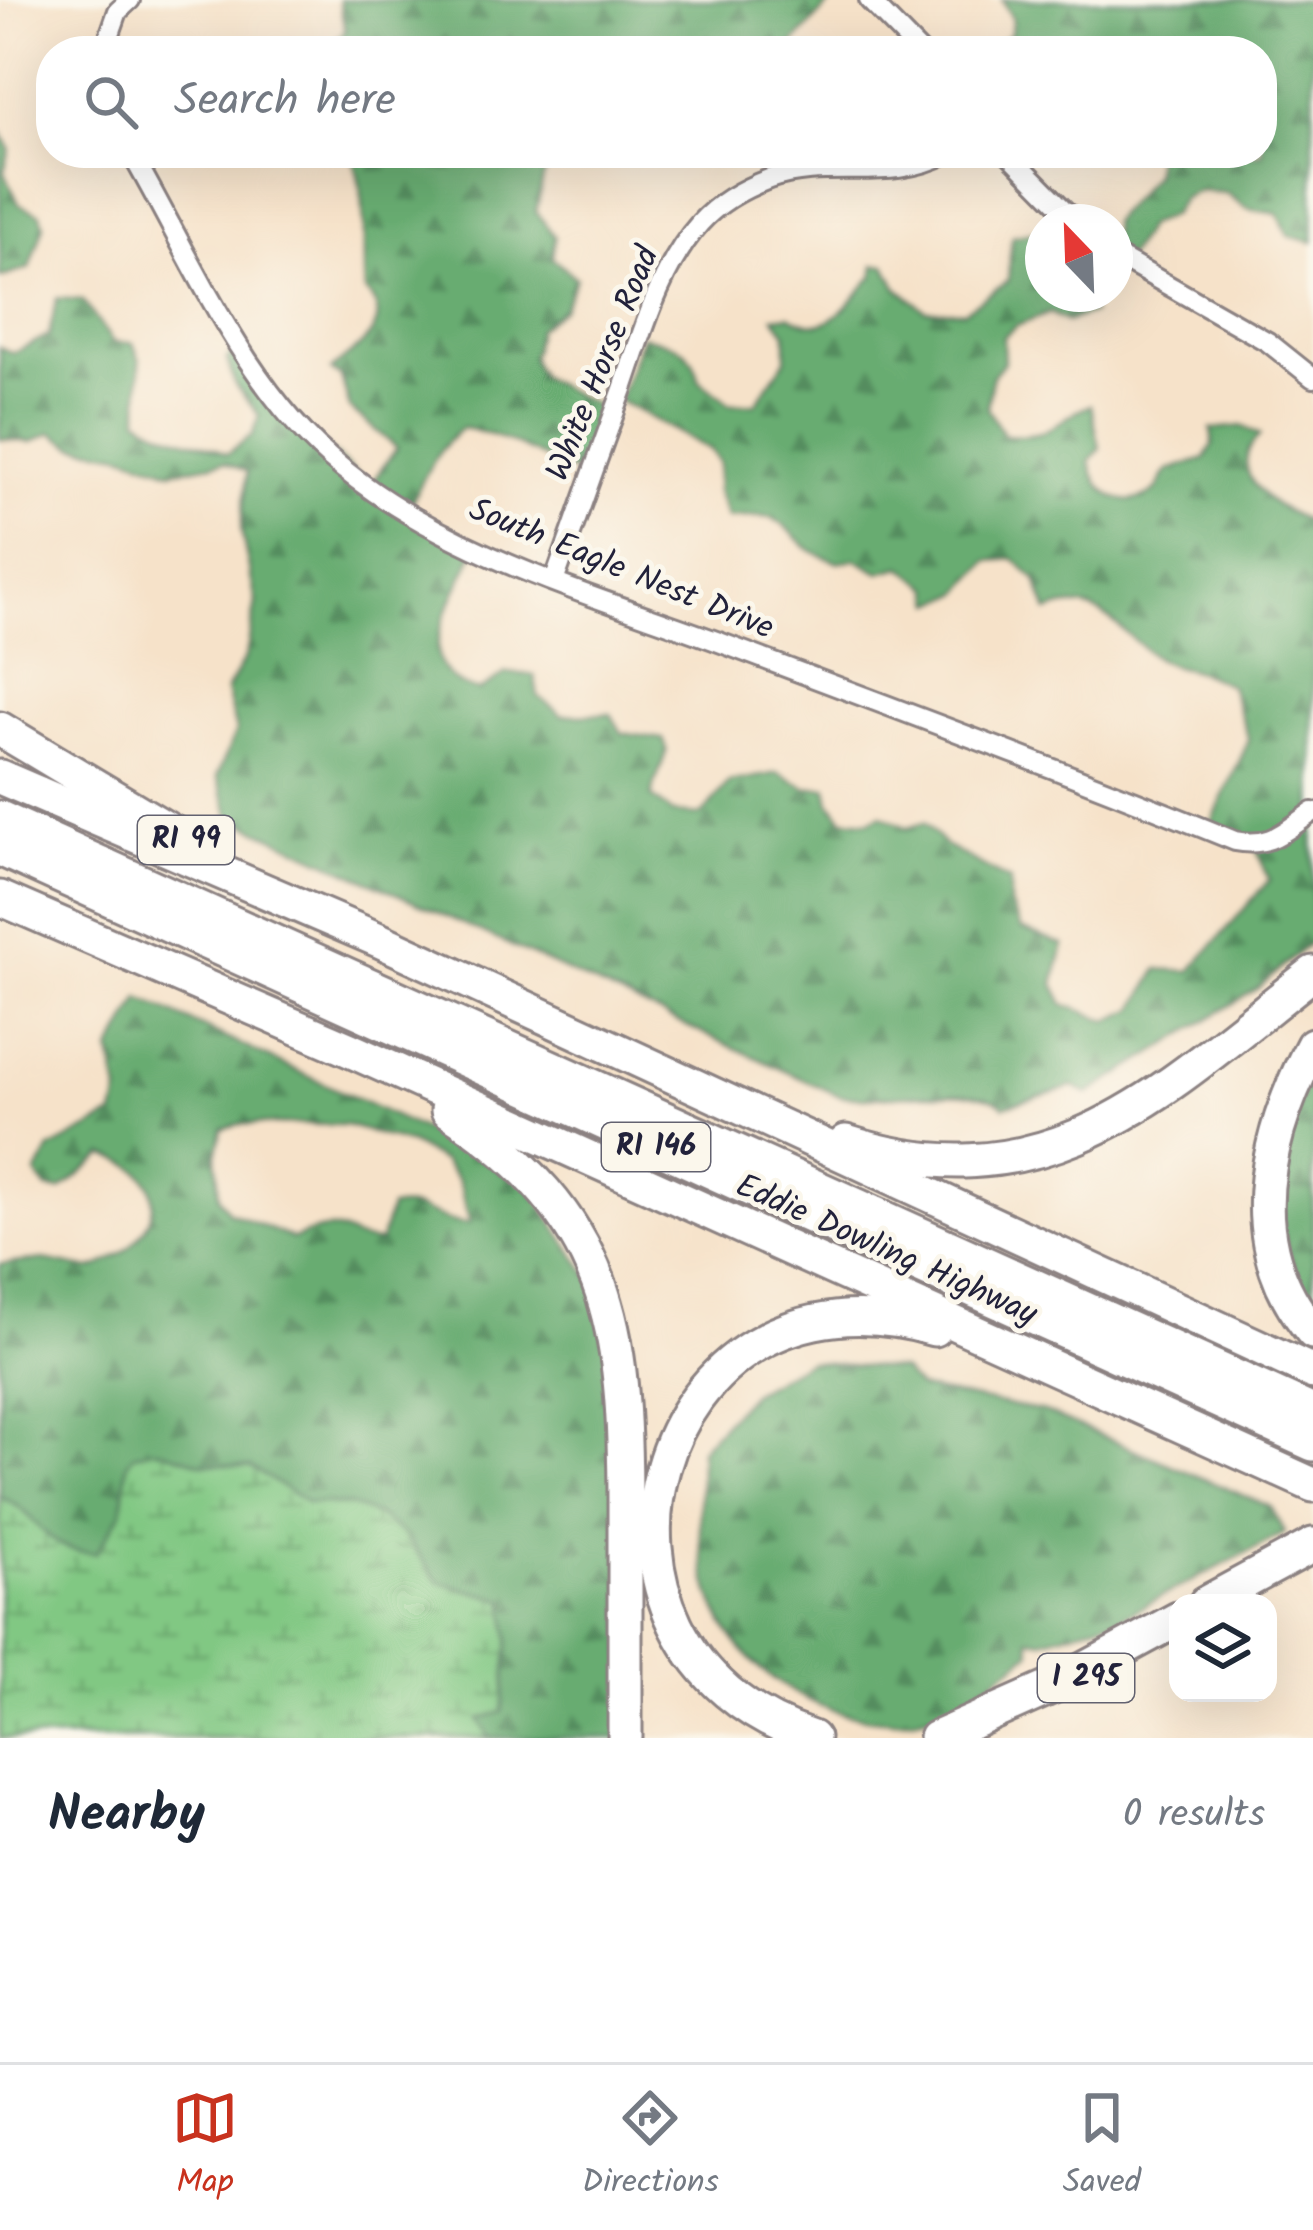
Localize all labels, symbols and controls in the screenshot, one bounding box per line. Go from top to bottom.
search box [36,36,1277,168]
text: Search here [174,66,396,138]
icon: search [78,69,144,135]
north arrow [1025,204,1133,312]
street label: White Horse Road [533,237,676,489]
street label: South Eagle Nest Drive [461,485,782,655]
road number: RI 99 [138,816,234,864]
road number: RI 146 [602,1123,710,1171]
street label: Eddie Dowling Highway [727,1161,1046,1342]
map controls [1169,1594,1277,1702]
button: layers [1169,1594,1277,1702]
road number: I 295 [1038,1654,1134,1702]
text: Nearby [48,1776,205,1857]
text: 0 results [1123,1785,1265,1847]
tab: Map [172,2085,238,2210]
tab: Directions [582,2085,719,2210]
tab: Saved [1063,2085,1141,2210]

